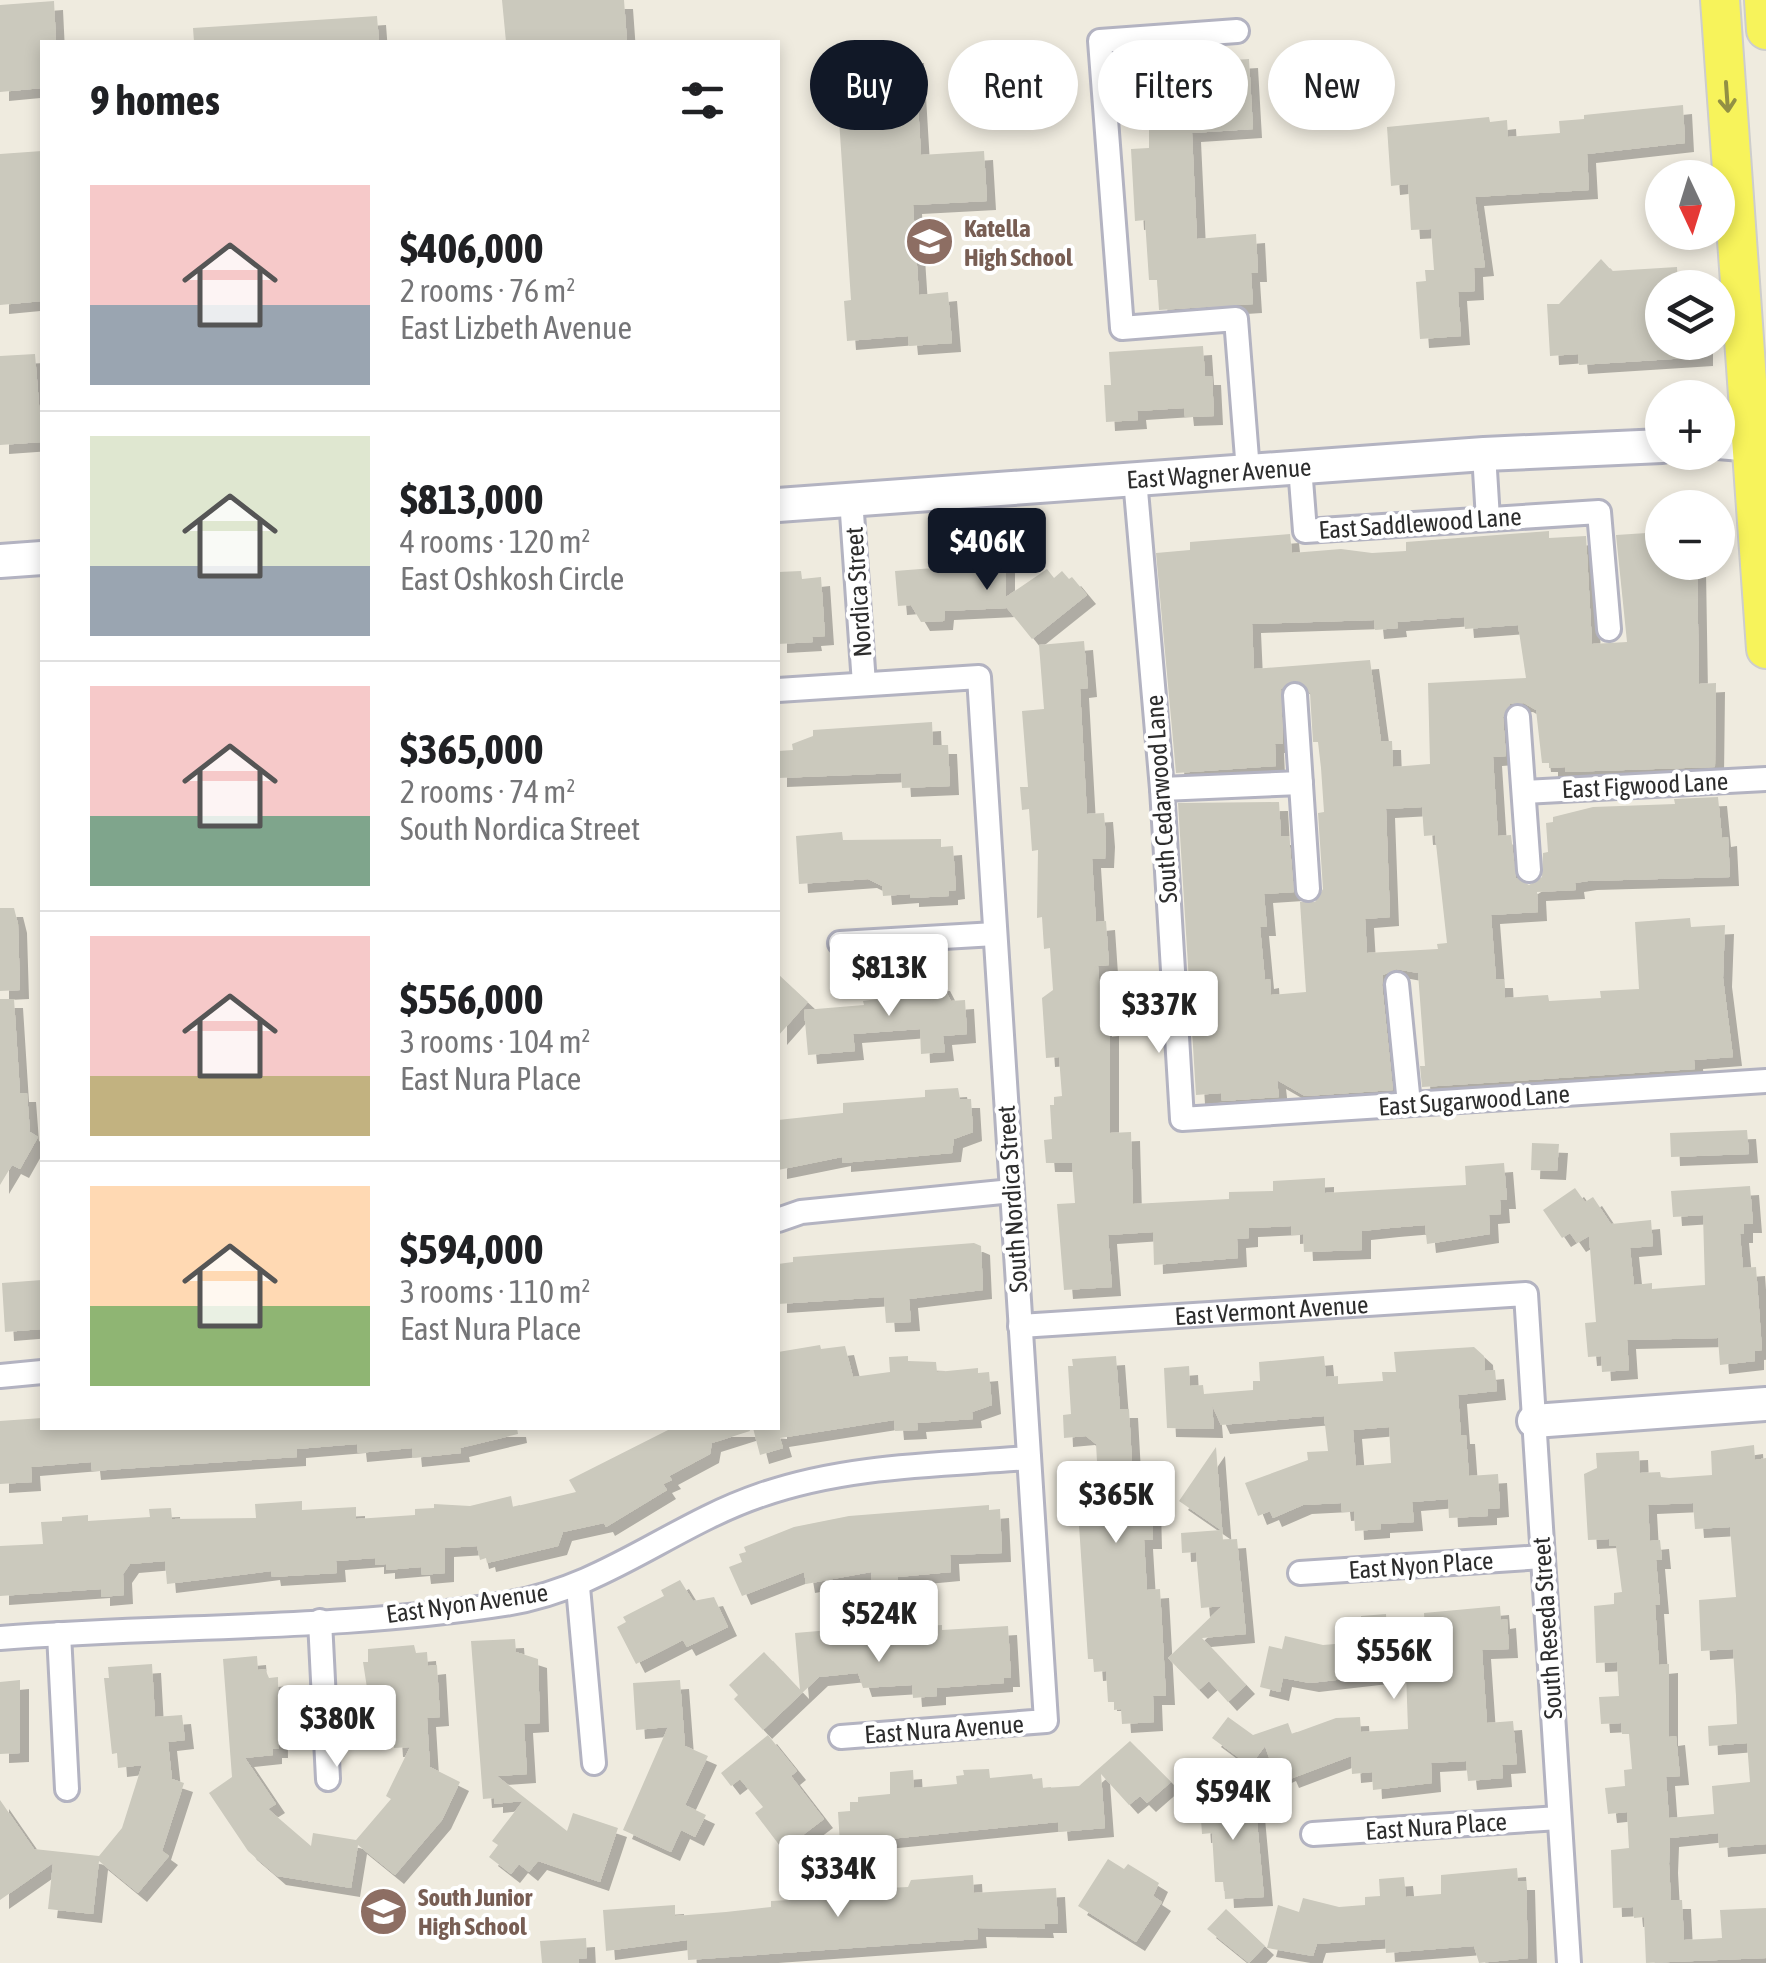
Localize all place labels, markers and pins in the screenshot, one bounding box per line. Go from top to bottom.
place label: Katella High School [964,214,1073,271]
school or university icon: Katella High School [903,216,955,268]
pin: $406K [917,508,1057,593]
pin: $813K [819,934,959,1019]
pin: $337K [1089,971,1229,1056]
pin: $365K [1046,1461,1186,1546]
pin: $524K [809,1580,949,1665]
pin: $556K [1324,1617,1464,1702]
pin: $380K [267,1685,407,1770]
pin: $594K [1163,1758,1303,1843]
pin: $334K [768,1835,908,1920]
place label: South Junior High School [418,1883,533,1940]
school or university icon: South Junior High School [357,1885,409,1937]

